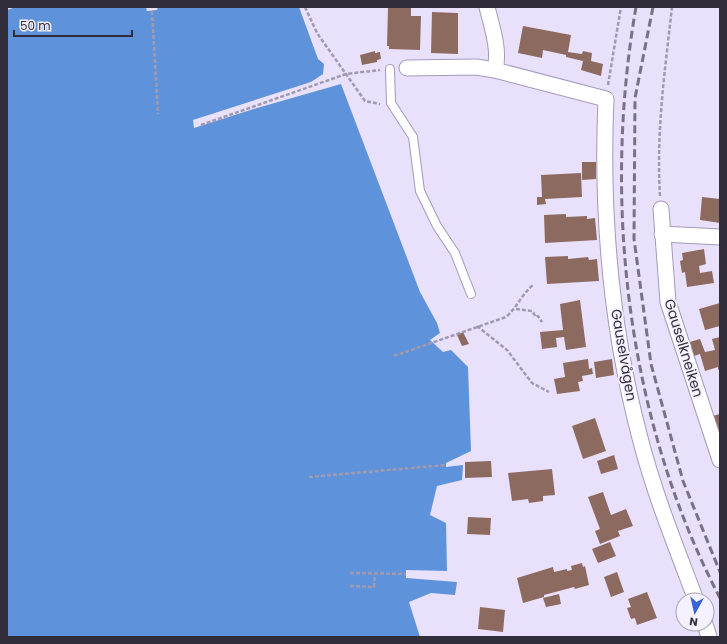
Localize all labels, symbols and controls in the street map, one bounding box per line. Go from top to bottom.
scale bar [14,12,132,38]
text: 50 m [20,17,51,34]
street label: Gauselkneiken [660,296,708,400]
street label: Gauselvågen [606,307,642,403]
north arrow [675,592,715,632]
text: N [688,613,699,630]

